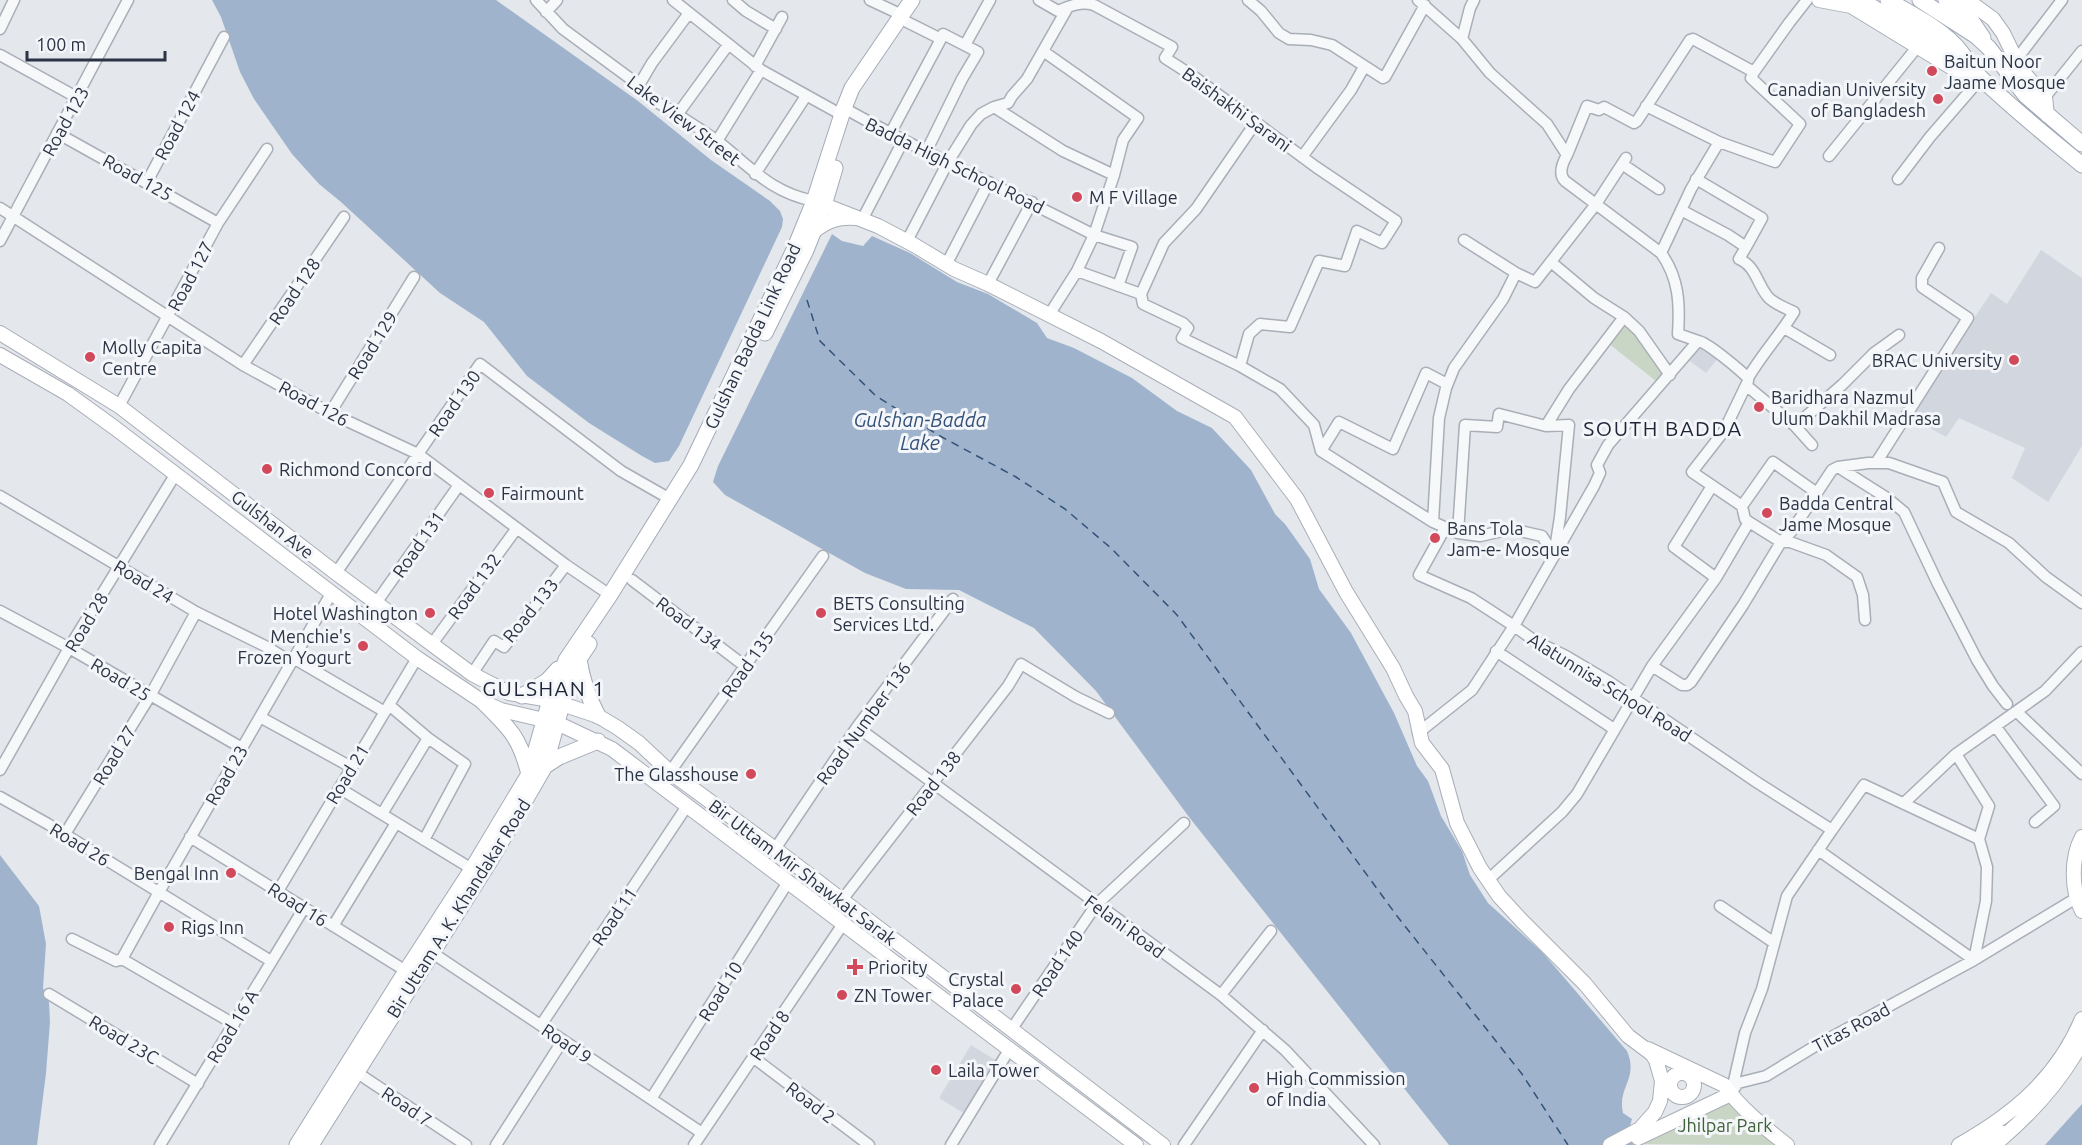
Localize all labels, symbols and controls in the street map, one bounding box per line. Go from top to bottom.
scale bar [27,24,165,62]
text: 100 m [36,34,86,54]
place label: Baitun Noor Jaame Mosque [1944,51,2066,92]
street label: Baishakhi Sarani [1179,63,1295,155]
marker: Baitun Noor Jaame Mosque [1925,64,1939,78]
street label: Lake View Street [624,71,744,169]
place label: Canadian University of Bangladesh [1767,79,1926,120]
street label: Road 123 [38,83,92,159]
street label: Road 124 [150,87,204,163]
marker: Canadian University of Bangladesh [1931,92,1945,106]
street label: Badda High School Road [862,113,1048,217]
street label: Road 125 [100,150,176,204]
place label: M F Village [1089,187,1178,207]
marker: M F Village [1070,190,1084,204]
street label: Road 127 [163,238,217,314]
street label: Gulshan Badda Link Road [700,240,804,432]
street label: Road 128 [264,254,324,328]
street label: Road 129 [343,307,401,383]
place label: Molly Capita Centre [102,337,202,378]
marker: Molly Capita Centre [83,350,97,364]
place label: BRAC University [1872,350,2002,370]
marker: BRAC University [2007,353,2021,367]
street label: Road 130 [424,366,484,440]
street label: Road 126 [276,376,352,430]
place label: Baridhara Nazmul Ulum Dakhil Madrasa [1771,387,1941,428]
marker: Baridhara Nazmul Ulum Dakhil Madrasa [1752,400,1766,414]
water label: Gulshan-Badda Lake [853,408,987,454]
district label: SOUTH BADDA [1583,416,1743,440]
place label: Richmond Concord [279,459,432,479]
marker: Richmond Concord [260,462,274,476]
place label: Fairmount [501,483,584,503]
street label: Gulshan Ave [228,486,318,562]
marker: Fairmount [482,486,496,500]
place label: Badda Central Jame Mosque [1779,493,1893,534]
marker: Badda Central Jame Mosque [1760,506,1774,520]
street label: Road 131 [388,507,448,581]
place label: Bans Tola Jam-e- Mosque [1447,518,1570,559]
marker: Bans Tola Jam-e- Mosque [1428,531,1442,545]
street label: Road 132 [444,549,504,623]
street label: Road 24 [111,555,177,607]
street label: Road 133 [498,574,562,646]
street label: Road 28 [60,589,112,655]
street label: Road 134 [653,592,725,654]
place label: BETS Consulting Services Ltd. [833,593,965,634]
place label: Hotel Washington [273,603,418,623]
marker: Hotel Washington [423,606,437,620]
marker: BETS Consulting Services Ltd. [814,606,828,620]
place label: Menchie's Frozen Yogurt [238,626,351,667]
street label: Road 135 [717,627,777,701]
street label: Alatunnisa School Road [1525,629,1695,745]
marker: Menchie's Frozen Yogurt [356,639,370,653]
street label: Road 25 [88,653,154,705]
street label: Road Number 136 [812,658,914,788]
district label: GULSHAN 1 [482,676,606,700]
street label: Road 27 [88,722,140,788]
street label: Road 23 [201,741,251,809]
street label: Road 21 [321,741,373,807]
street label: Road 138 [902,747,964,819]
place label: The Glasshouse [614,764,739,784]
marker: The Glasshouse [744,767,758,781]
street label: Bir Uttam A. K. Khandakar Road [382,795,534,1021]
street label: Bir Uttam Mir Shawkat Sarak [705,795,901,949]
street label: Road 26 [47,818,113,870]
place label: Bengal Inn [134,863,219,883]
marker: Bengal Inn [224,866,238,880]
street label: Road 16 [265,878,331,930]
street label: Road 11 [587,883,641,949]
street label: Felani Road [1081,890,1169,962]
place label: Rigs Inn [181,917,244,937]
marker: Rigs Inn [162,920,176,934]
street label: Road 140 [1027,926,1087,1000]
place label: Priority [868,957,928,977]
street label: Road 10 [694,958,746,1024]
marker: Priority [846,958,864,976]
place label: Crystal Palace [948,969,1004,1010]
marker: Crystal Palace [1009,982,1023,996]
place label: ZN Tower [854,985,932,1005]
street label: Road 16 A [202,986,262,1066]
marker: ZN Tower [835,988,849,1002]
street label: Titas Road [1809,998,1893,1056]
street label: Road 8 [745,1006,793,1064]
street label: Road 23C [86,1011,162,1067]
street label: Road 9 [538,1019,596,1067]
place label: Laila Tower [948,1060,1039,1080]
marker: Laila Tower [929,1063,943,1077]
place label: High Commission of India [1266,1068,1405,1109]
street label: Road 2 [783,1077,839,1127]
marker: High Commission of India [1247,1081,1261,1095]
street label: Road 7 [378,1082,436,1130]
park label: Jhilpar Park [1678,1115,1772,1135]

